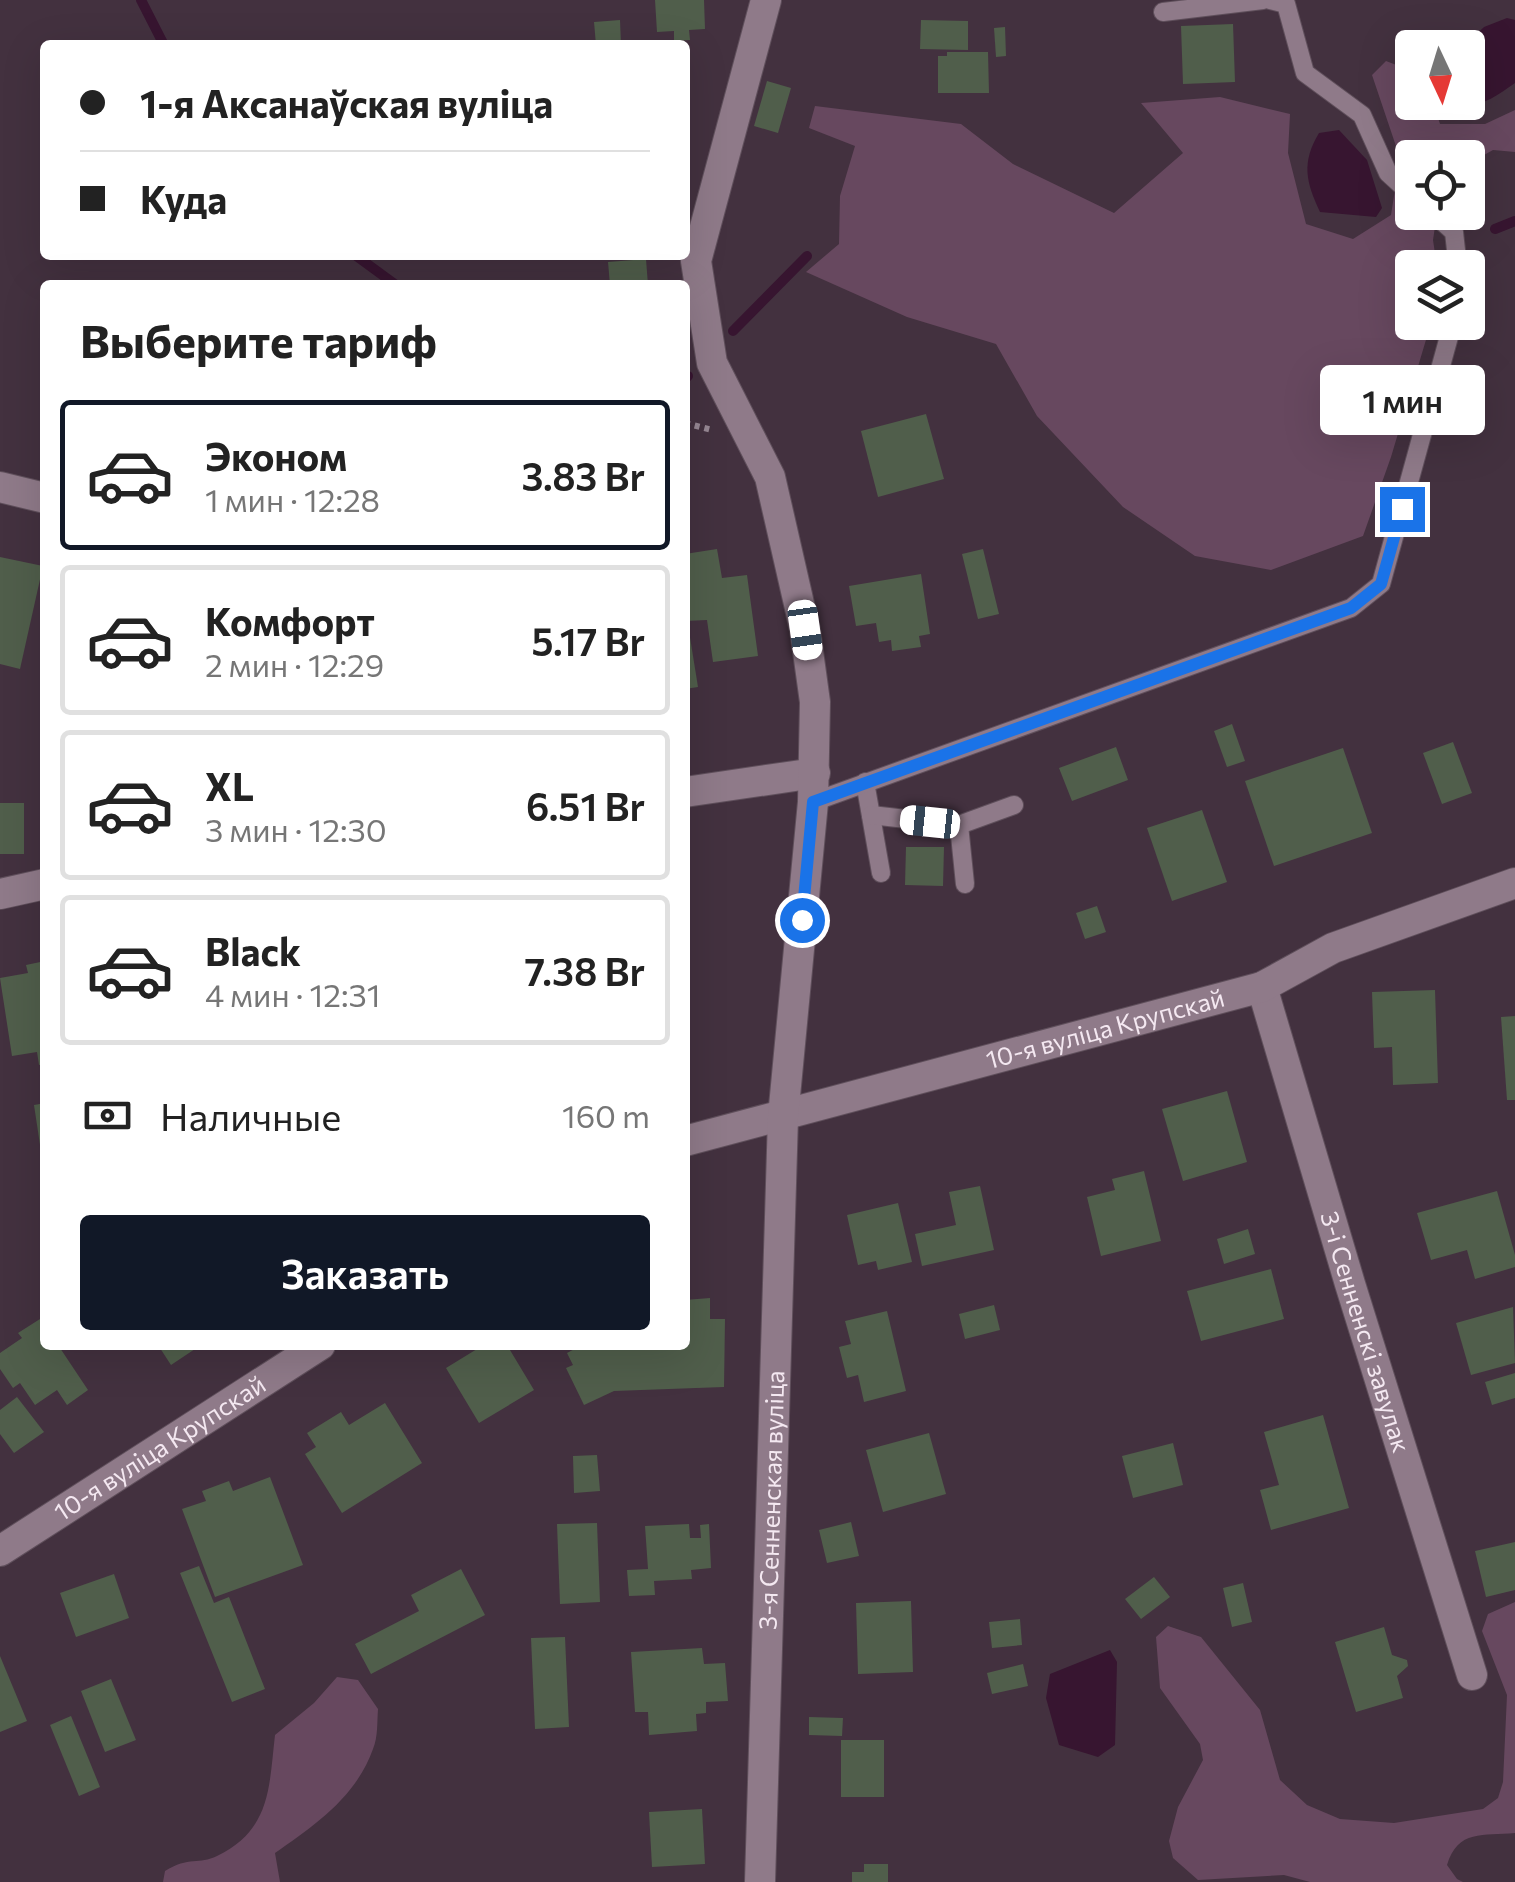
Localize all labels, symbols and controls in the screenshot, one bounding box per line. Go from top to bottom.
north arrow [1395,30,1485,120]
map controls [1395,30,1485,340]
text: 1-я Аксанаўская вуліца [140,79,553,126]
button: locate [1395,140,1485,230]
text: Куда [140,175,227,222]
button: layers [1395,250,1485,340]
text: Выберите тариф [80,312,437,367]
callout: 1 мин [1320,364,1484,434]
text: 1 мин [1362,380,1443,420]
icon: car [85,430,175,520]
text: Эконом [205,432,347,479]
text: 3.83 Br [522,452,645,499]
text: 1 мин · 12:28 [205,479,380,519]
route end [1380,487,1425,532]
icon: car [85,595,175,685]
text: Комфорт [205,597,375,644]
car [786,598,824,662]
text: 5.17 Br [531,617,645,664]
text: 2 мин · 12:29 [205,644,384,684]
icon: car [85,760,175,850]
text: XL [205,762,254,809]
text: 6.51 Br [526,782,645,829]
car [899,804,961,840]
text: 3 мин · 12:30 [205,809,387,849]
route start [780,898,825,943]
icon: car [85,925,175,1015]
text: Black [205,927,301,974]
text: 7.38 Br [525,947,645,994]
text: 4 мин · 12:31 [205,974,380,1014]
street label: 10-я вуліца Крупскай [983,982,1227,1074]
icon: cash [80,1088,135,1143]
text: Наличные [160,1092,341,1139]
text: 160 m [562,1095,650,1135]
street label: 3-і Сенненскі завулак [1315,1208,1418,1456]
button: Заказать [80,1215,650,1330]
street label: 10-я вуліца Крупскай [48,1368,271,1526]
street label: 3-я Сенненская вуліца [752,1370,789,1630]

